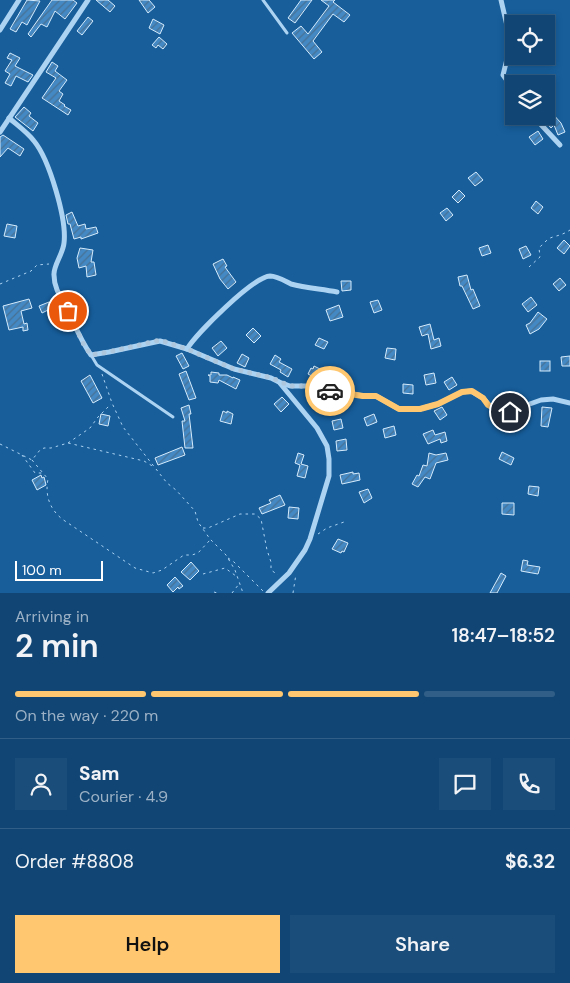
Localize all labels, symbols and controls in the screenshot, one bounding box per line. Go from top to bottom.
map controls [505,15,555,125]
button: locate [505,15,555,65]
button: layers [505,75,555,125]
pin [47,290,89,332]
icon: bag [54,297,82,325]
courier [305,366,355,416]
icon: car [316,377,344,405]
pin [489,391,531,433]
icon: home [496,398,524,426]
scale bar [15,558,102,581]
text: 100 m [22,561,62,579]
text: Arriving in [15,606,89,627]
text: 18:47–18:52 [451,623,555,648]
text: 2 min [15,625,99,667]
text: On the way · 220 m [15,705,158,726]
button: person [15,758,67,810]
button: chat [439,758,491,810]
button: phone [503,758,555,810]
text: Sam [79,761,120,786]
text: Courier · 4.9 [79,786,168,807]
text: Order #8808 [15,849,134,874]
text: $6.32 [505,849,555,874]
button: Help [15,915,280,973]
button: Share [290,915,555,973]

